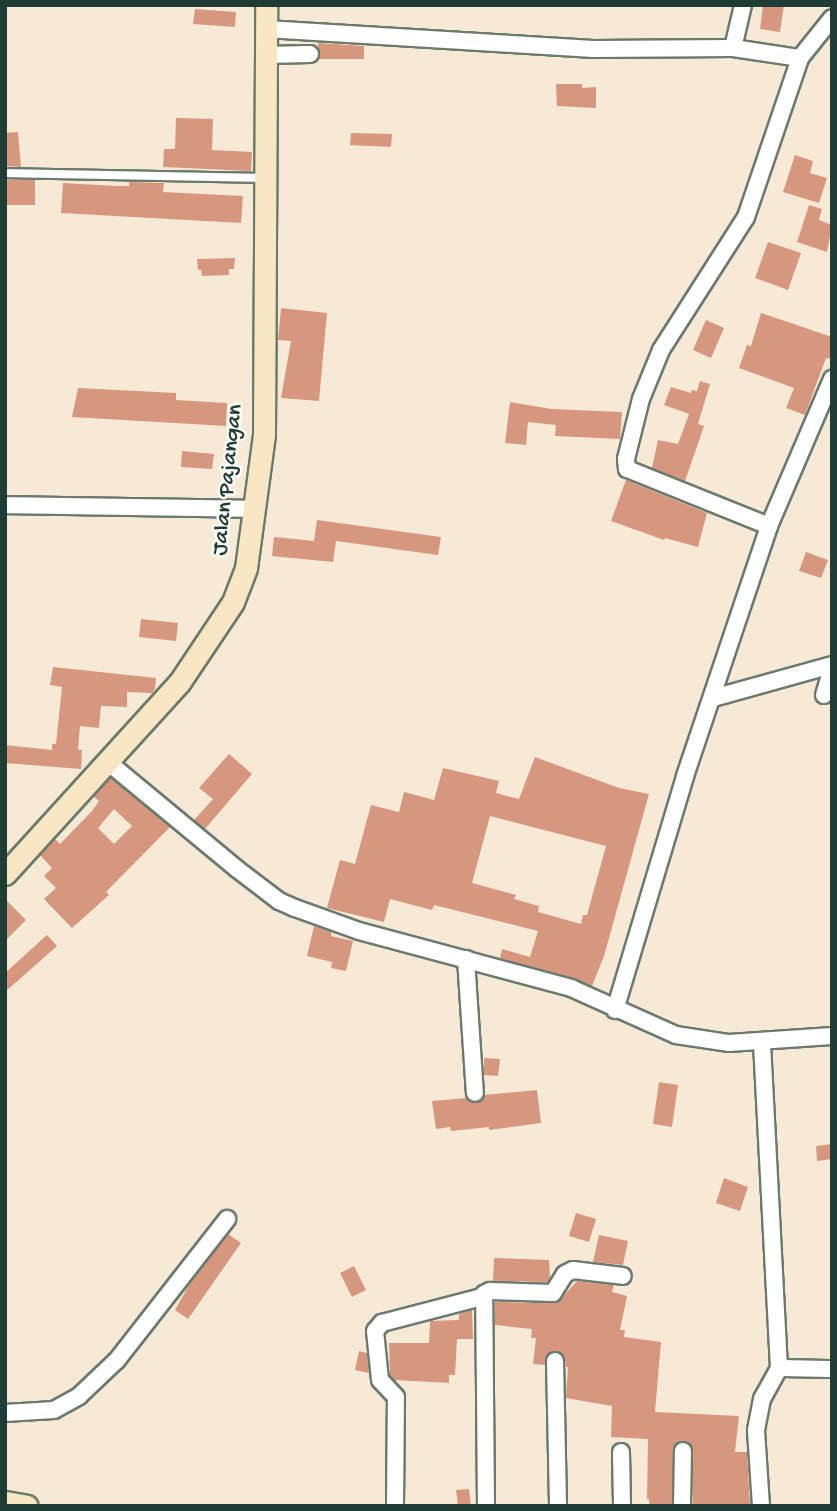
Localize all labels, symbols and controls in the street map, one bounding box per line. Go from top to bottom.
street label: Jalan Pajangan [207,403,251,557]

